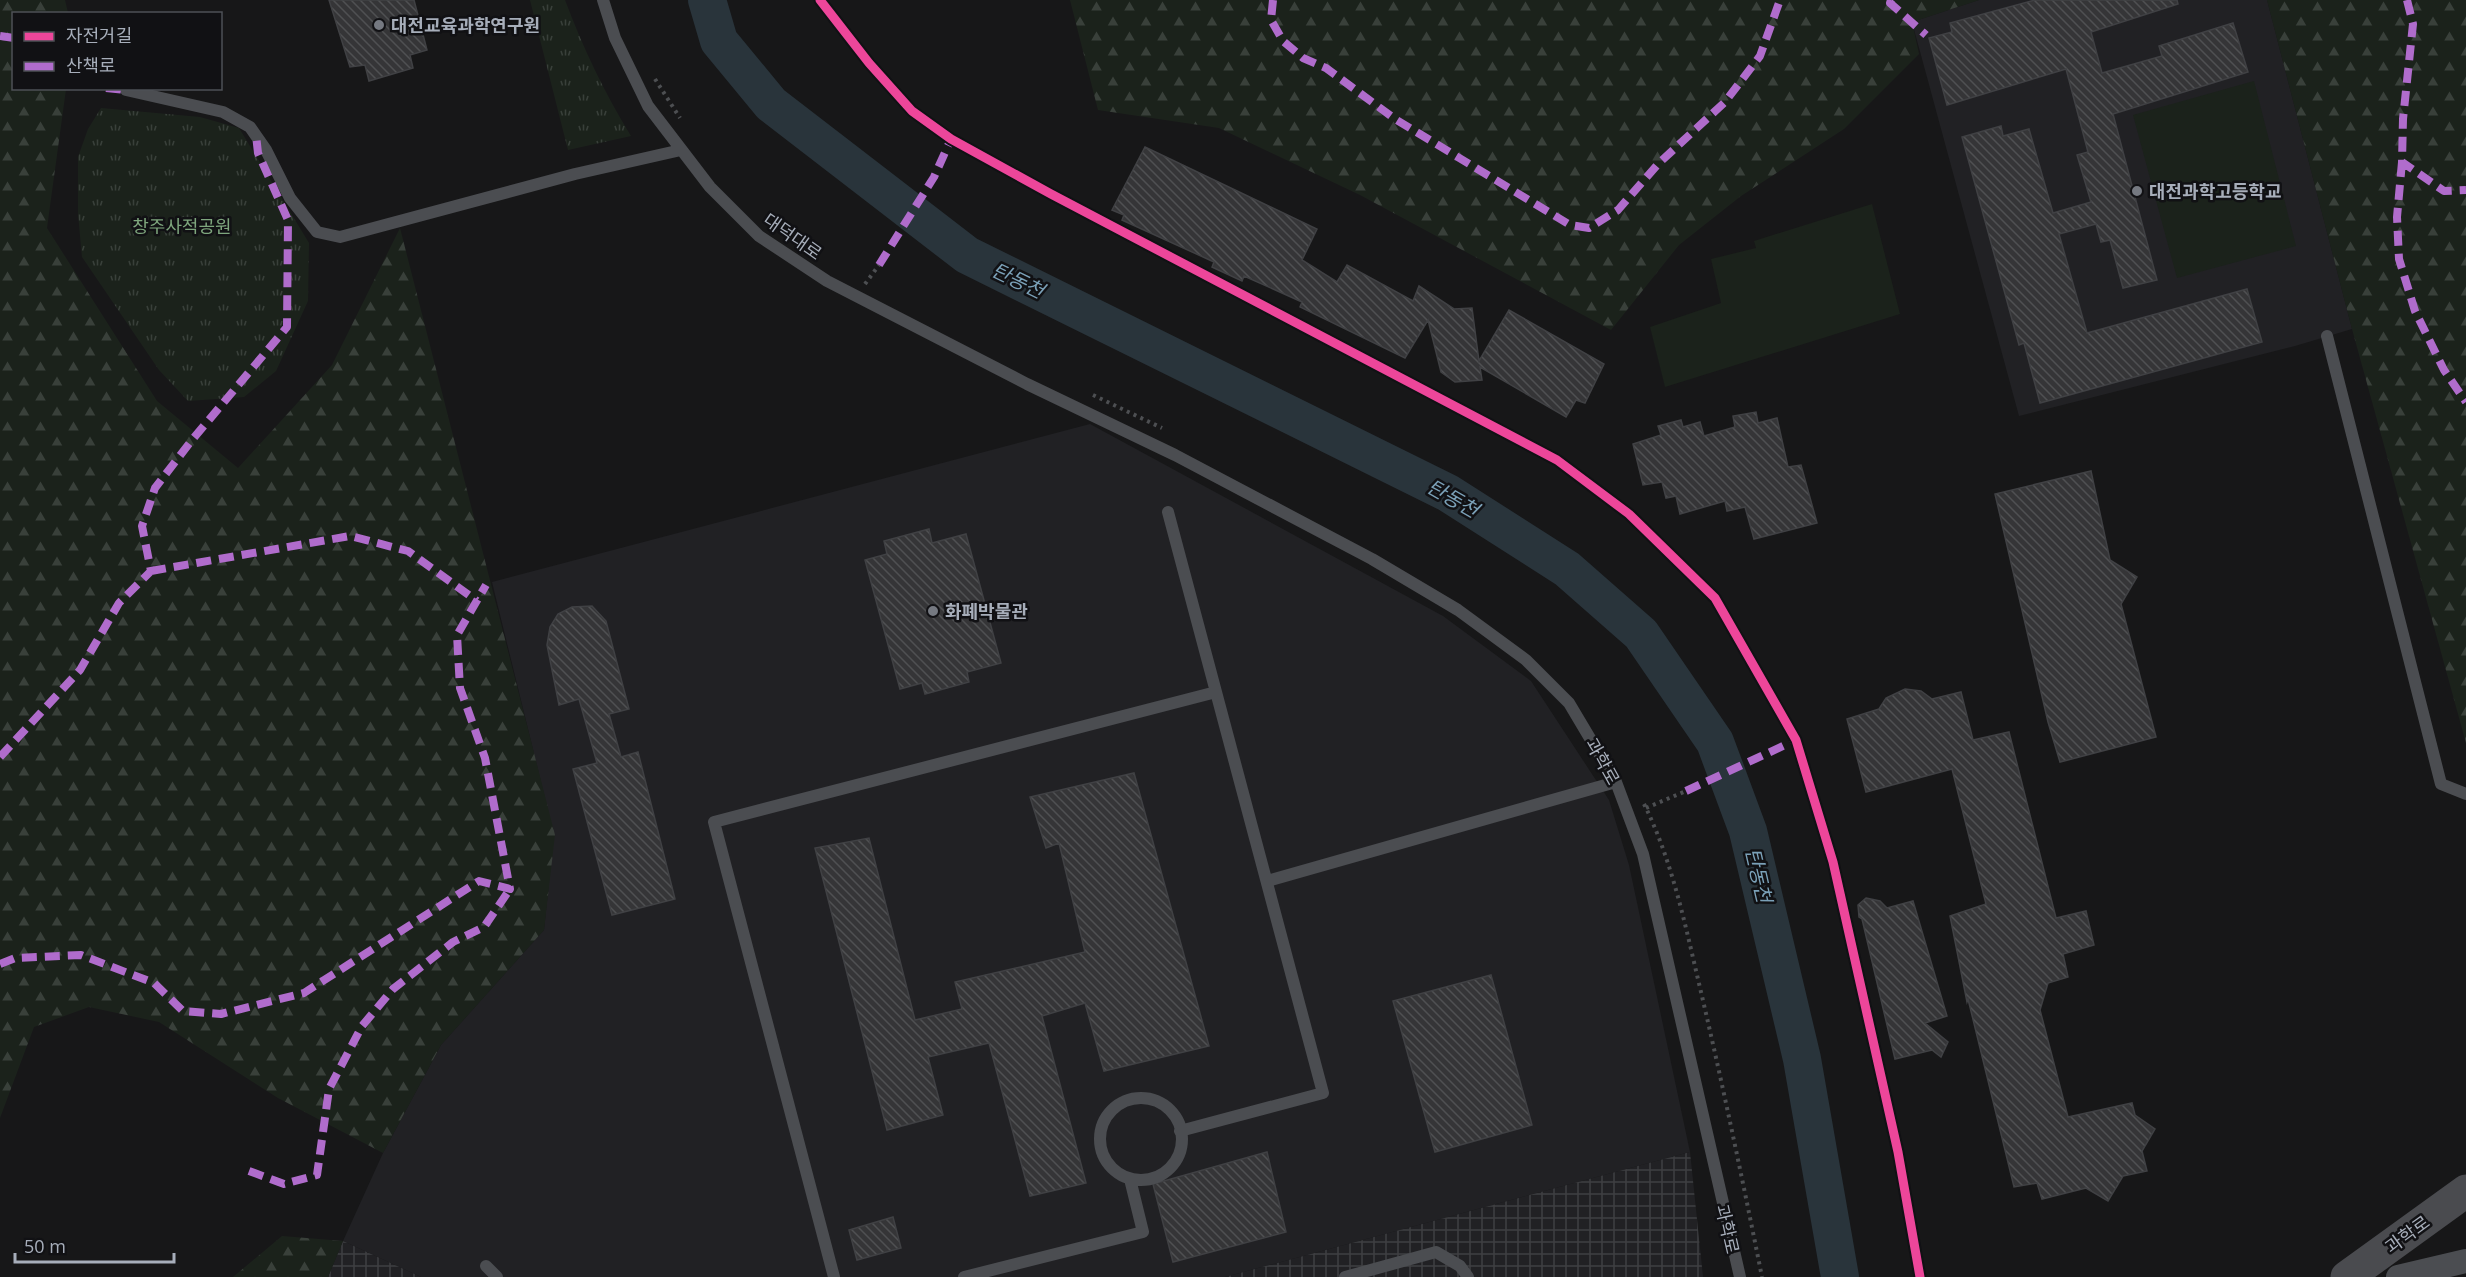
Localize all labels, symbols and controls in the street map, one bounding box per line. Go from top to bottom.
legend [12,12,222,90]
place label: 대전교육과학연구원 [391,13,540,37]
marker: 대전교육과학연구원 [372,18,386,32]
text: 자전거길 [66,23,132,47]
text: 산책로 [66,53,116,77]
place label: 대전과학고등학교 [2149,179,2281,203]
marker: 대전과학고등학교 [2130,184,2144,198]
street label: 대덕대로 [759,207,827,265]
park label: 창주사적공원 [132,214,232,238]
water label: 탄동천 [987,256,1051,305]
water label: 탄동천 [1422,473,1486,525]
place label: 화폐박물관 [945,599,1028,623]
marker: 화폐박물관 [926,604,940,618]
street label: 과학로 [1580,733,1626,789]
water label: 탄동천 [1740,845,1779,907]
street label: 과학로 [1711,1202,1745,1256]
street label: 과학로 [2380,1210,2434,1258]
scale bar [15,1226,174,1264]
text: 50 m [24,1234,66,1258]

